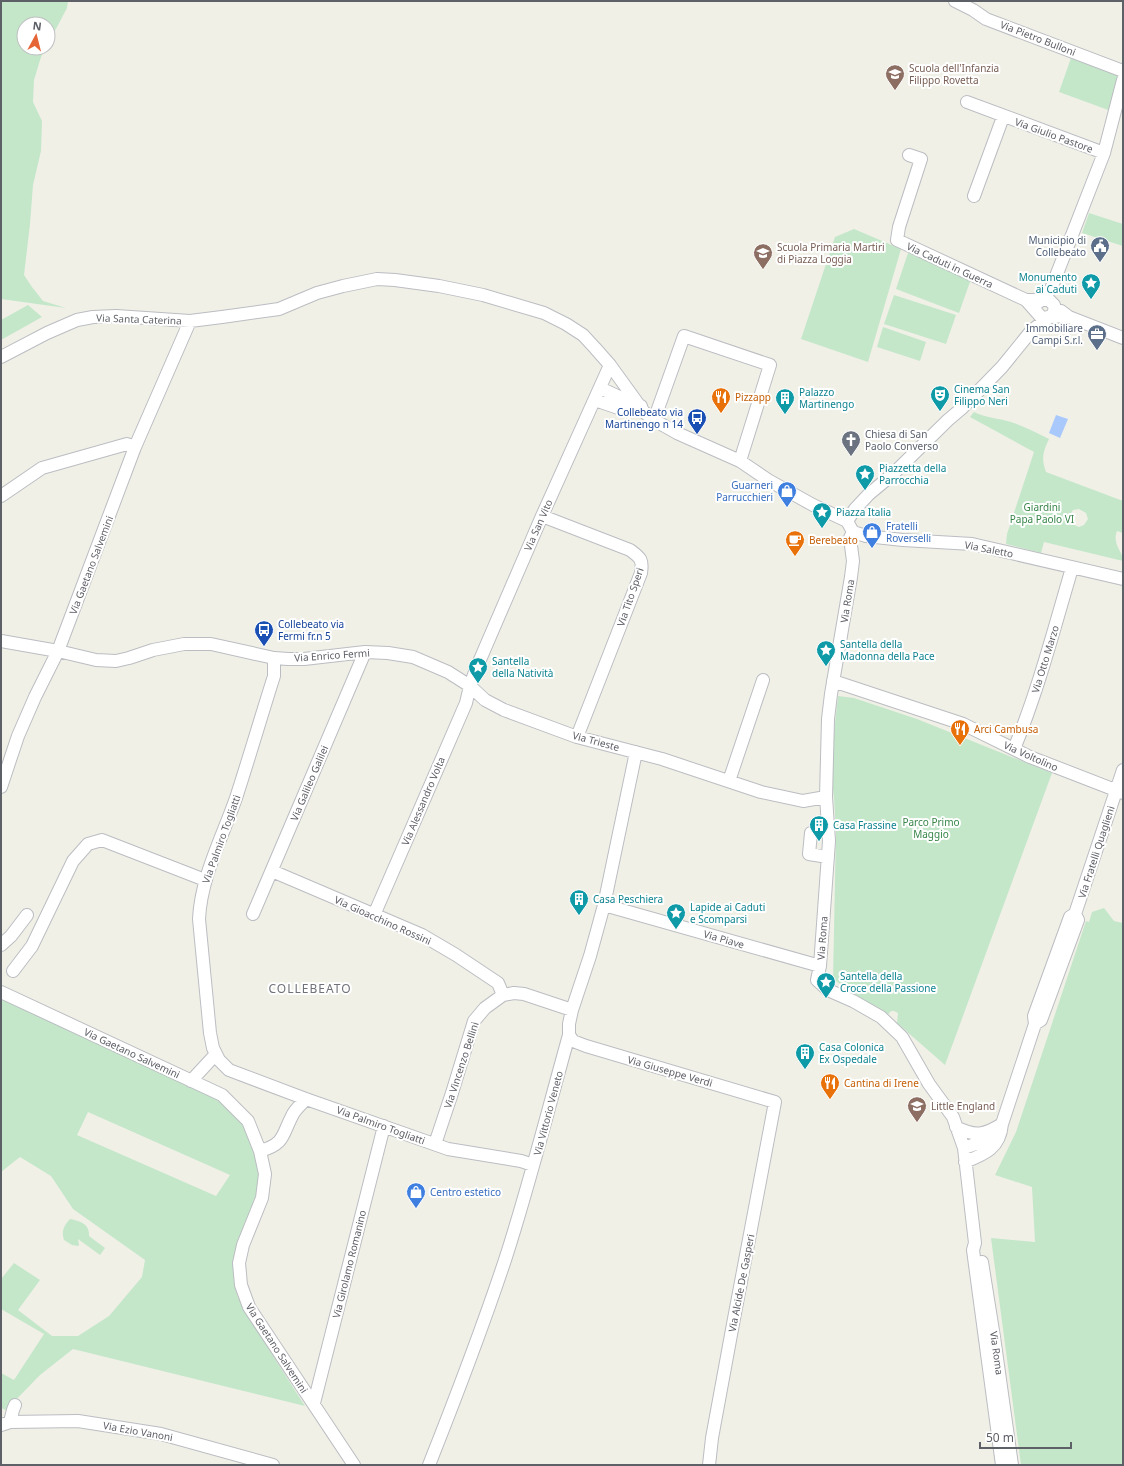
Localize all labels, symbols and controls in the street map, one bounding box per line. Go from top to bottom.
north arrow [16,16,56,56]
street label: Via Pietro Bulloni [998,17,1078,59]
text: N [32,18,43,34]
place label: Scuola dell'Infanzia Filippo Rovetta [909,61,999,87]
school or university icon: Scuola dell'Infanzia Filippo Rovetta [884,63,906,91]
street label: Via Giulio Pastore [1013,114,1095,156]
place label: Municipio di Collebeato [1029,233,1086,259]
public building icon: Municipio di Collebeato [1089,235,1111,263]
street label: Via Caduti in Guerra [904,239,996,291]
place label: Scuola Primaria Martiri di Piazza Loggia [777,240,885,266]
school or university icon: Scuola Primaria Martiri di Piazza Loggia [752,242,774,270]
place label: Monumento ai Caduti [1019,270,1077,296]
place icon: Monumento ai Caduti [1080,272,1102,300]
street label: Via Santa Caterina [96,311,182,327]
place label: Immobiliare Campi S.r.l. [1026,321,1083,347]
office icon: Immobiliare Campi S.r.l. [1086,323,1108,351]
place label: Cinema San Filippo Neri [954,382,1010,408]
theatre icon: Cinema San Filippo Neri [929,384,951,412]
place label: Palazzo Martinengo [799,385,854,411]
restaurant icon: Pizzapp [710,386,732,414]
building icon: Palazzo Martinengo [774,387,796,415]
place label: Pizzapp [735,390,771,404]
place label: Collebeato via Martinengo n 14 [605,405,683,431]
bus stop icon: Collebeato via Martinengo n 14 [686,407,708,435]
place label: Chiesa di San Paolo Converso [865,427,938,453]
church icon: Chiesa di San Paolo Converso [840,429,862,457]
place label: Piazzetta della Parrocchia [879,461,946,487]
place icon: Piazzetta della Parrocchia [854,463,876,491]
place label: Guarneri Parrucchieri [716,478,773,504]
shop icon: Guarneri Parrucchieri [776,480,798,508]
street label: Via San Vito [520,497,556,553]
park label: Giardini Papa Paolo VI [1010,500,1074,526]
place icon: Piazza Italia [811,501,833,529]
place label: Piazza Italia [836,505,891,519]
street label: Via Gaetano Salvemini [66,514,116,616]
place label: Fratelli Roverselli [886,519,931,545]
shop icon: Fratelli Roverselli [861,521,883,549]
cafe icon: Berebeato [784,529,806,557]
place label: Berebeato [809,533,858,547]
street label: Via Saletto [963,537,1015,561]
street label: Via Tito Speri [613,566,647,628]
street label: Via Roma [837,578,857,624]
place label: Collebeato via Fermi fr.n 5 [278,617,344,643]
bus stop icon: Collebeato via Fermi fr.n 5 [253,619,275,647]
street label: Via Otto Marzo [1028,623,1062,695]
place label: Santella della Madonna della Pace [840,637,935,663]
place icon: Santella della Madonna della Pace [815,639,837,667]
street label: Via Enrico Fermi [294,645,370,665]
place label: Santella della Natività [492,654,553,680]
place icon: Santella della Natività [467,656,489,684]
restaurant icon: Arci Cambusa [949,718,971,746]
place label: Arci Cambusa [974,722,1038,736]
street label: Via Trieste [571,728,621,754]
street label: Via Voltolino [1002,738,1060,774]
street label: Via Galileo Galilei [287,743,331,823]
street label: Via Alessandro Volta [398,754,448,848]
street label: Via Palmiro Togliatti [198,793,244,885]
street label: Via Fratelli Quaglieni [1074,804,1118,900]
building icon: Casa Frassine [808,814,830,842]
park label: Parco Primo Maggio [902,815,960,841]
place label: Casa Frassine [833,818,897,832]
building icon: Casa Peschiera [568,888,590,916]
street label: Via Gioacchino Rossini [332,892,434,948]
place label: Casa Peschiera [593,892,663,906]
place label: Lapide ai Caduti e Scomparsi [690,900,765,926]
place icon: Lapide ai Caduti e Scomparsi [665,902,687,930]
street label: Via Roma [813,916,831,960]
street label: Via Piave [702,927,746,952]
place label: Santella della Croce della Passione [840,969,937,995]
place icon: Santella della Croce della Passione [815,971,837,999]
district label: COLLEBEATO [268,980,352,997]
street label: Via Vincenzo Bellini [440,1020,482,1110]
street label: Via Gaetano Salvemini [82,1025,182,1081]
place label: Casa Colonica Ex Ospedale [819,1040,884,1066]
building icon: Casa Colonica Ex Ospedale [794,1042,816,1070]
street label: Via Giuseppe Verdi [626,1052,714,1090]
street label: Via Vittorio Veneto [530,1069,566,1157]
restaurant icon: Cantina di Irene [819,1072,841,1100]
place label: Cantina di Irene [844,1076,919,1090]
school or university icon: Little England [906,1095,928,1123]
place label: Little England [931,1099,995,1113]
street label: Via Palmiro Togliatti [335,1102,427,1148]
shop icon: Centro estetico [405,1181,427,1209]
place label: Centro estetico [430,1185,501,1199]
street label: Via Girolamo Romanino [329,1208,369,1320]
street label: Via Alcide De Gasperi [725,1233,757,1333]
street label: Via Gaetano Salvemini [243,1300,311,1396]
street label: Via Roma [987,1330,1007,1376]
street label: Via Ezio Vanoni [102,1418,174,1444]
scale bar [980,1424,1071,1450]
text: 50 m [986,1429,1014,1446]

